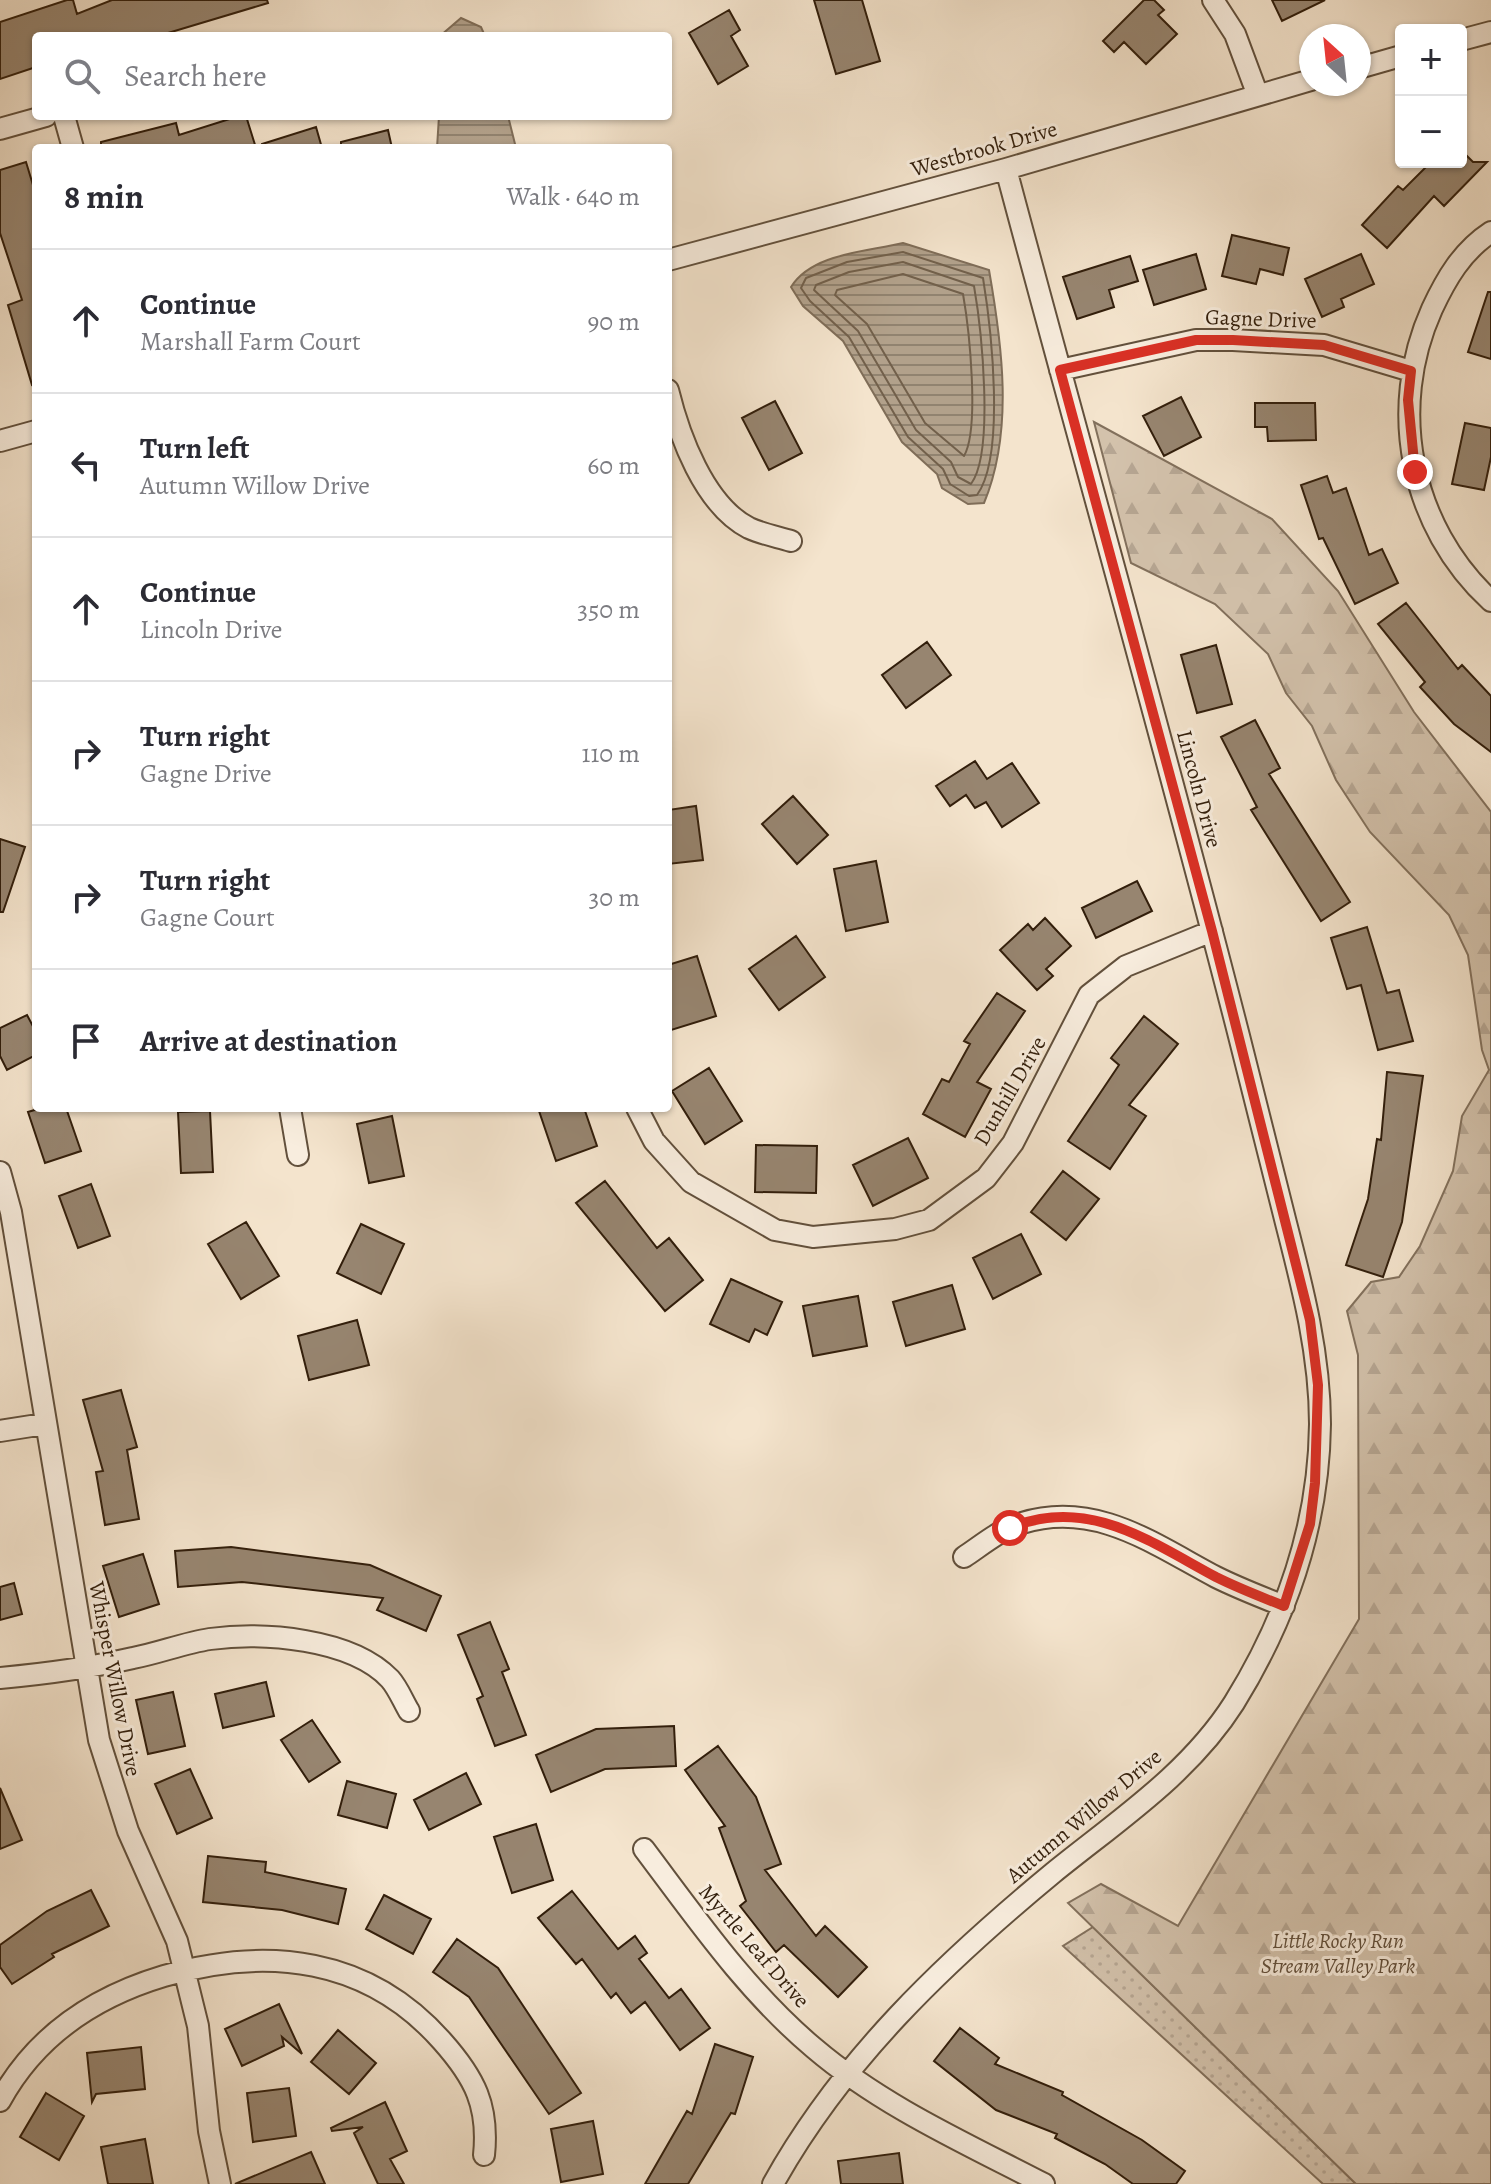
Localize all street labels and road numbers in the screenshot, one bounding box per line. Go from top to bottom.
street label: Westbrook Drive [906,114,1061,184]
street label: Gagne Drive [1205,302,1317,336]
street label: Lincoln Drive [1169,727,1229,851]
street label: Dunhill Drive [967,1031,1053,1151]
street label: Whisper Willow Drive [81,1578,149,1779]
street label: Autumn Willow Drive [999,1742,1168,1891]
street label: Myrtle Leaf Drive [692,1877,816,2015]

